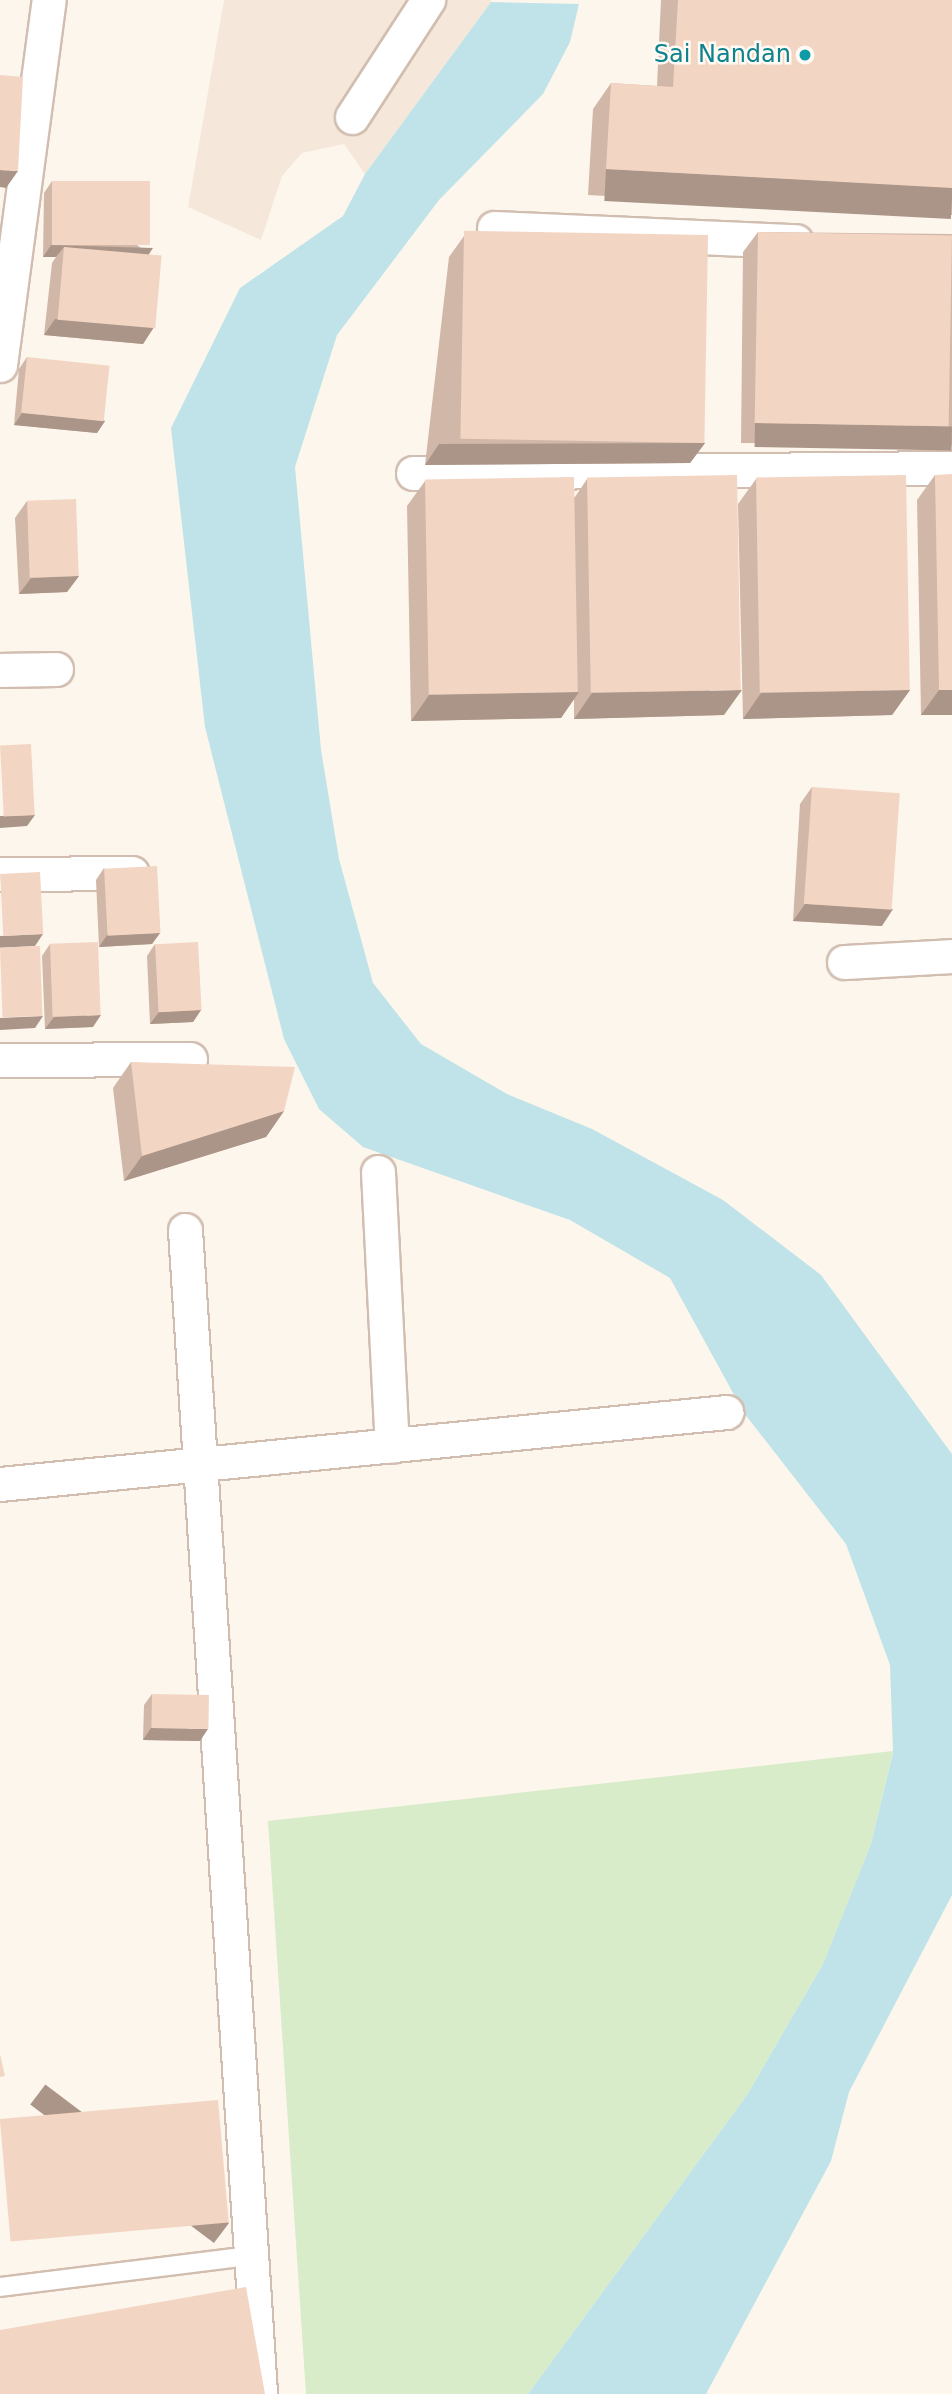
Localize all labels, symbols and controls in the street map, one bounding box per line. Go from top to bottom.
place label: Sai Nandan [654,41,791,69]
marker: Sai Nandan [797,47,813,63]

